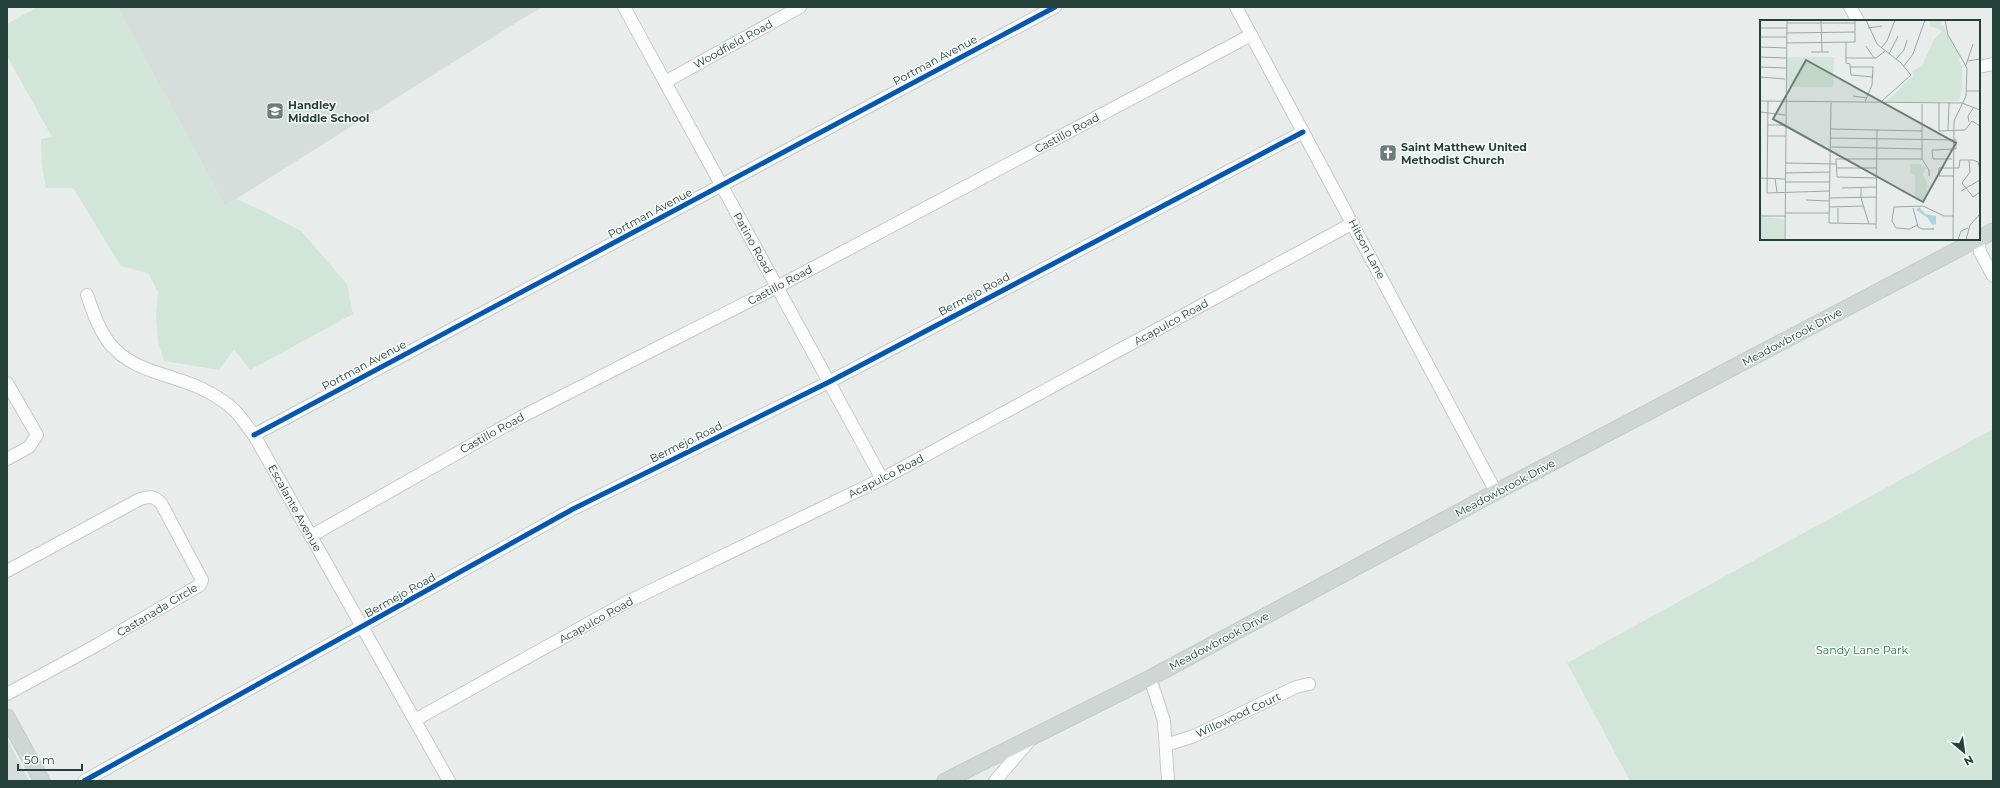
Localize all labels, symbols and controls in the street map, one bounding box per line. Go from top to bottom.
street label: Woodfield Road [691,17,775,71]
inset map [1760,20,1980,240]
street label: Portman Avenue [890,32,980,88]
place label: Handley Middle School [288,98,369,125]
school or university icon: Handley Middle School [265,101,285,121]
street label: Castillo Road [1032,110,1102,156]
place label: Saint Matthew United Methodist Church [1401,140,1527,167]
church icon: Saint Matthew United Methodist Church [1378,143,1398,163]
street label: Portman Avenue [605,185,695,241]
street label: Patino Road [730,210,776,276]
street label: Hitson Lane [1345,217,1389,282]
street label: Castillo Road [745,262,815,308]
street label: Bermejo Road [936,269,1012,319]
street label: Acapulco Road [1131,296,1211,348]
street label: Meadowbrook Drive [1740,305,1845,369]
street label: Portman Avenue [319,337,409,393]
street label: Castillo Road [457,410,527,456]
street label: Bermejo Road [647,418,725,466]
street label: Acapulco Road [846,451,926,501]
street label: Meadowbrook Drive [1453,456,1558,520]
street label: Escalante Avenue [265,462,325,554]
street label: Bermejo Road [362,570,438,620]
street label: Castanada Circle [114,580,200,640]
street label: Acapulco Road [556,594,636,646]
street label: Meadowbrook Drive [1167,609,1272,673]
park label: Sandy Lane Park [1816,643,1908,657]
street label: Willowood Court [1193,689,1283,741]
north arrow [1944,732,1984,772]
scale bar [18,746,82,772]
text: 50 m [24,752,55,767]
text: N [1962,752,1976,769]

